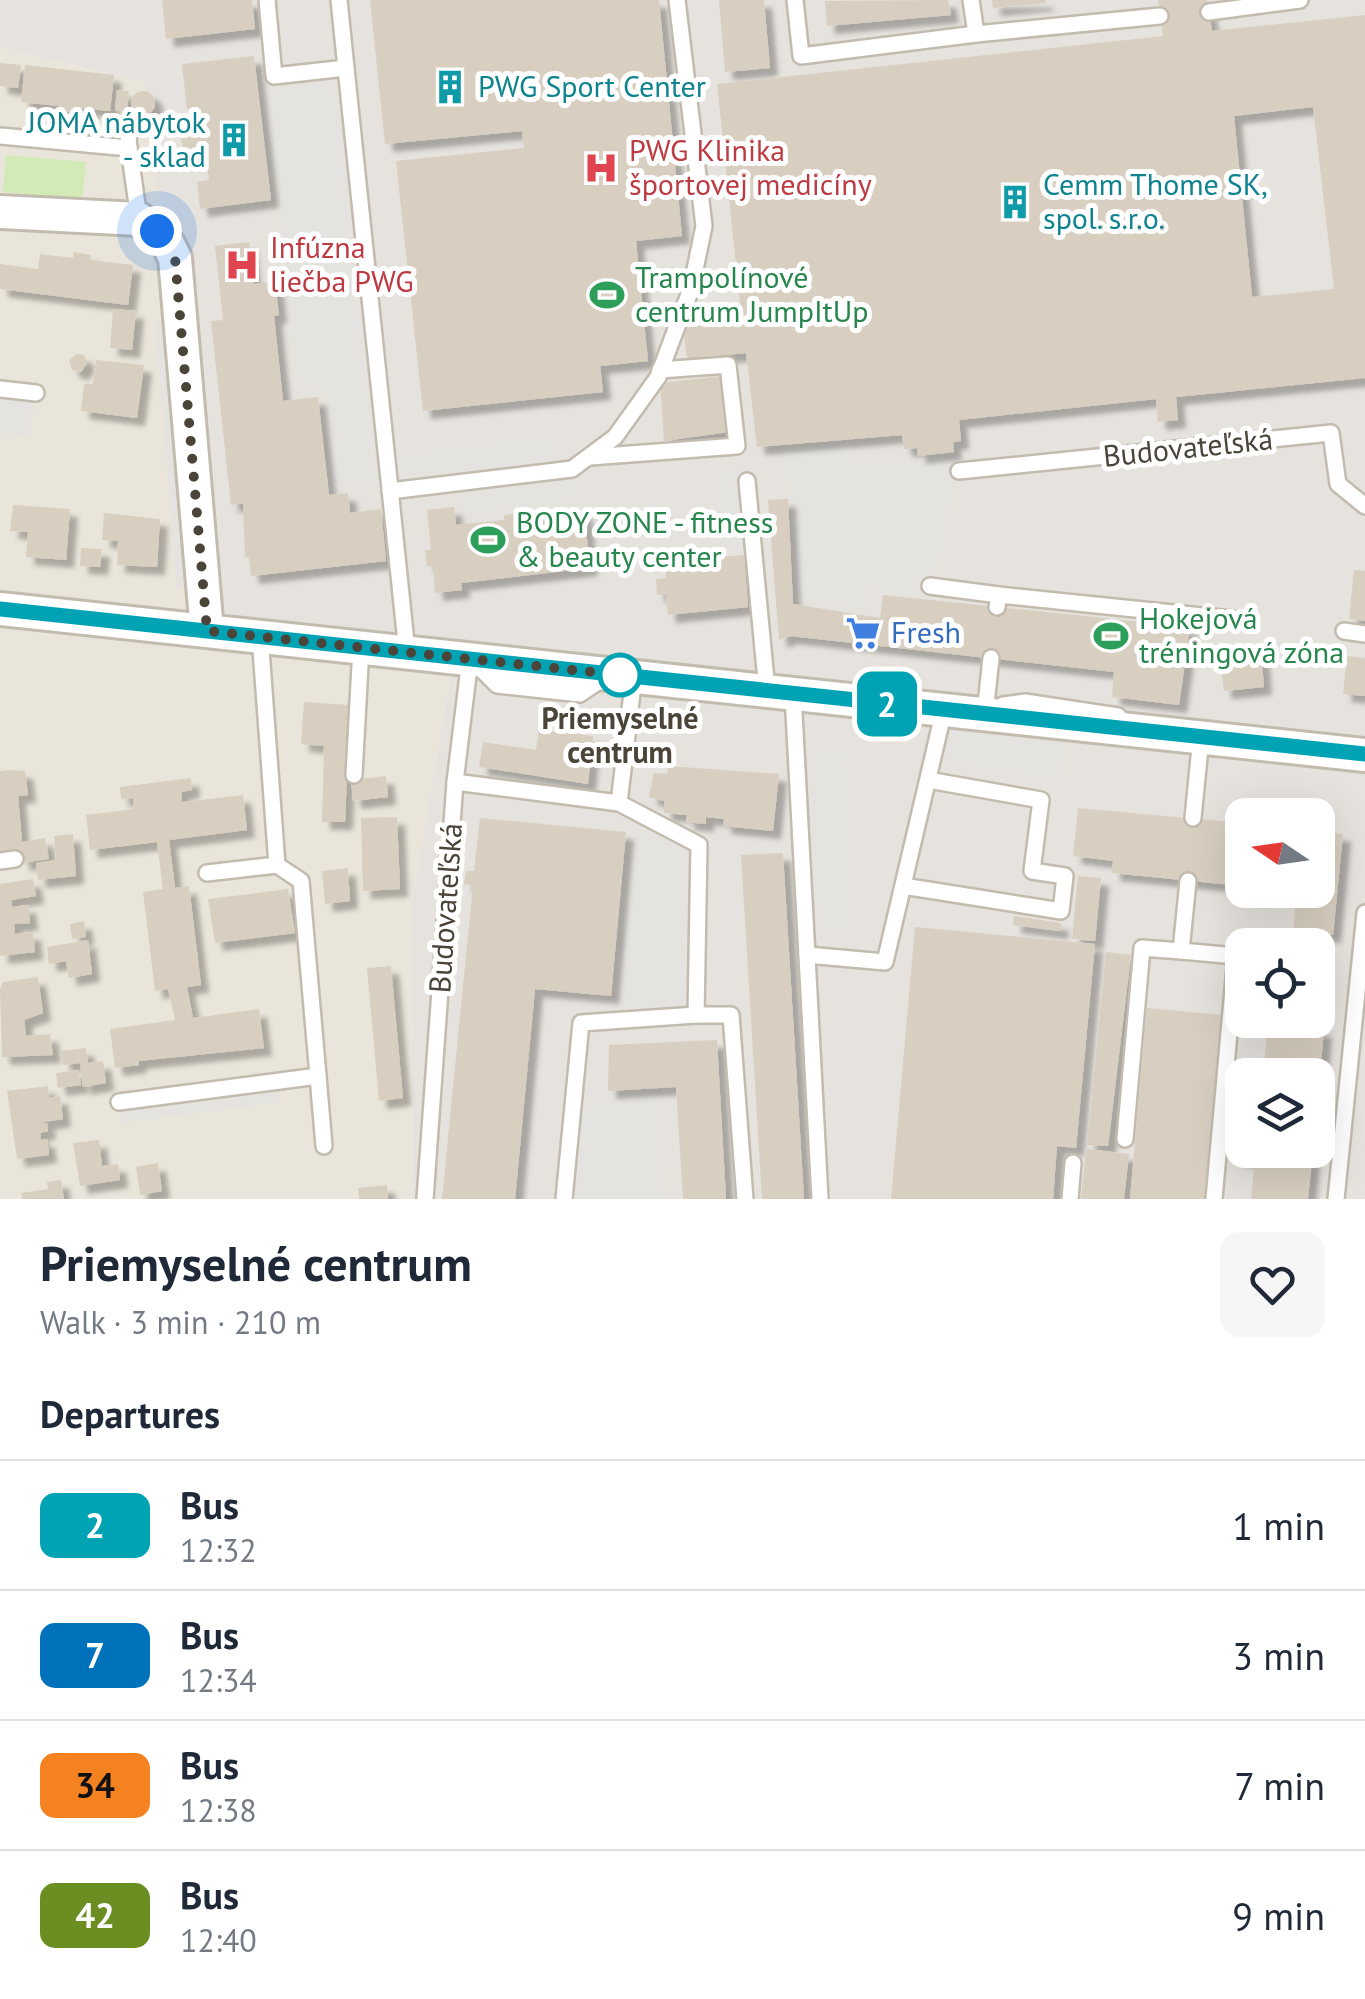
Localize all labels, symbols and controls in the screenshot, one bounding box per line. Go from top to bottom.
place label: PWG Sport Center [478,66,706,105]
building icon: PWG Sport Center [431,68,469,106]
place label: JOMA nábytok - sklad [25,102,207,175]
building icon: JOMA nábytok - sklad [215,121,253,159]
place label: PWG Klinika športovej medicíny [629,130,872,203]
hospital icon: PWG Klinika športovej medicíny [582,149,620,187]
place label: Cemm Thome SK, spol. s.r.o. [1043,164,1268,237]
building icon: Cemm Thome SK, spol. s.r.o. [996,183,1034,221]
your location [132,206,182,256]
place label: Infúzna liečba PWG [270,227,414,300]
hospital icon: Infúzna liečba PWG [223,246,261,284]
place label: Trampolínové centrum JumpItUp [635,257,869,330]
sports icon: Trampolínové centrum JumpItUp [588,276,626,314]
street label: Budovateľská [1101,418,1275,475]
place label: BODY ZONE - fitness & beauty center [516,502,774,575]
sports icon: BODY ZONE - fitness & beauty center [469,521,507,559]
place label: Hokejová tréningová zóna [1139,598,1344,671]
place label: Fresh [891,612,961,651]
supermarket icon: Fresh [844,614,882,652]
sports icon: Hokejová tréningová zóna [1092,617,1130,655]
marker: Priemyselné centrum [599,654,641,696]
line badge: 2 [854,672,920,736]
text: 2 [877,681,897,727]
place label: Priemyselné centrum [542,698,698,771]
north arrow [1225,798,1335,908]
map controls [1225,798,1335,1168]
street label: Budovateľská [419,821,470,994]
button: locate [1225,928,1335,1038]
button: layers [1225,1058,1335,1168]
text: Priemyselné centrum [40,1232,472,1294]
button: heart [1220,1232,1325,1337]
text: Walk · 3 min · 210 m [40,1301,321,1343]
text: Departures [40,1389,220,1438]
text: Bus [180,1480,239,1529]
text: 1 min [1232,1501,1325,1550]
text: 2 [85,1502,105,1548]
text: 12:32 [180,1529,257,1571]
text: Bus [180,1610,239,1659]
text: 3 min [1232,1631,1325,1680]
text: 7 [85,1632,105,1678]
text: 12:34 [180,1659,257,1701]
text: Bus [180,1740,239,1789]
text: 7 min [1234,1761,1325,1810]
text: 34 [75,1762,115,1808]
text: 12:38 [180,1789,257,1831]
text: Bus [180,1870,239,1919]
text: 9 min [1232,1891,1325,1940]
text: 42 [75,1892,115,1938]
text: 12:40 [180,1919,257,1961]

